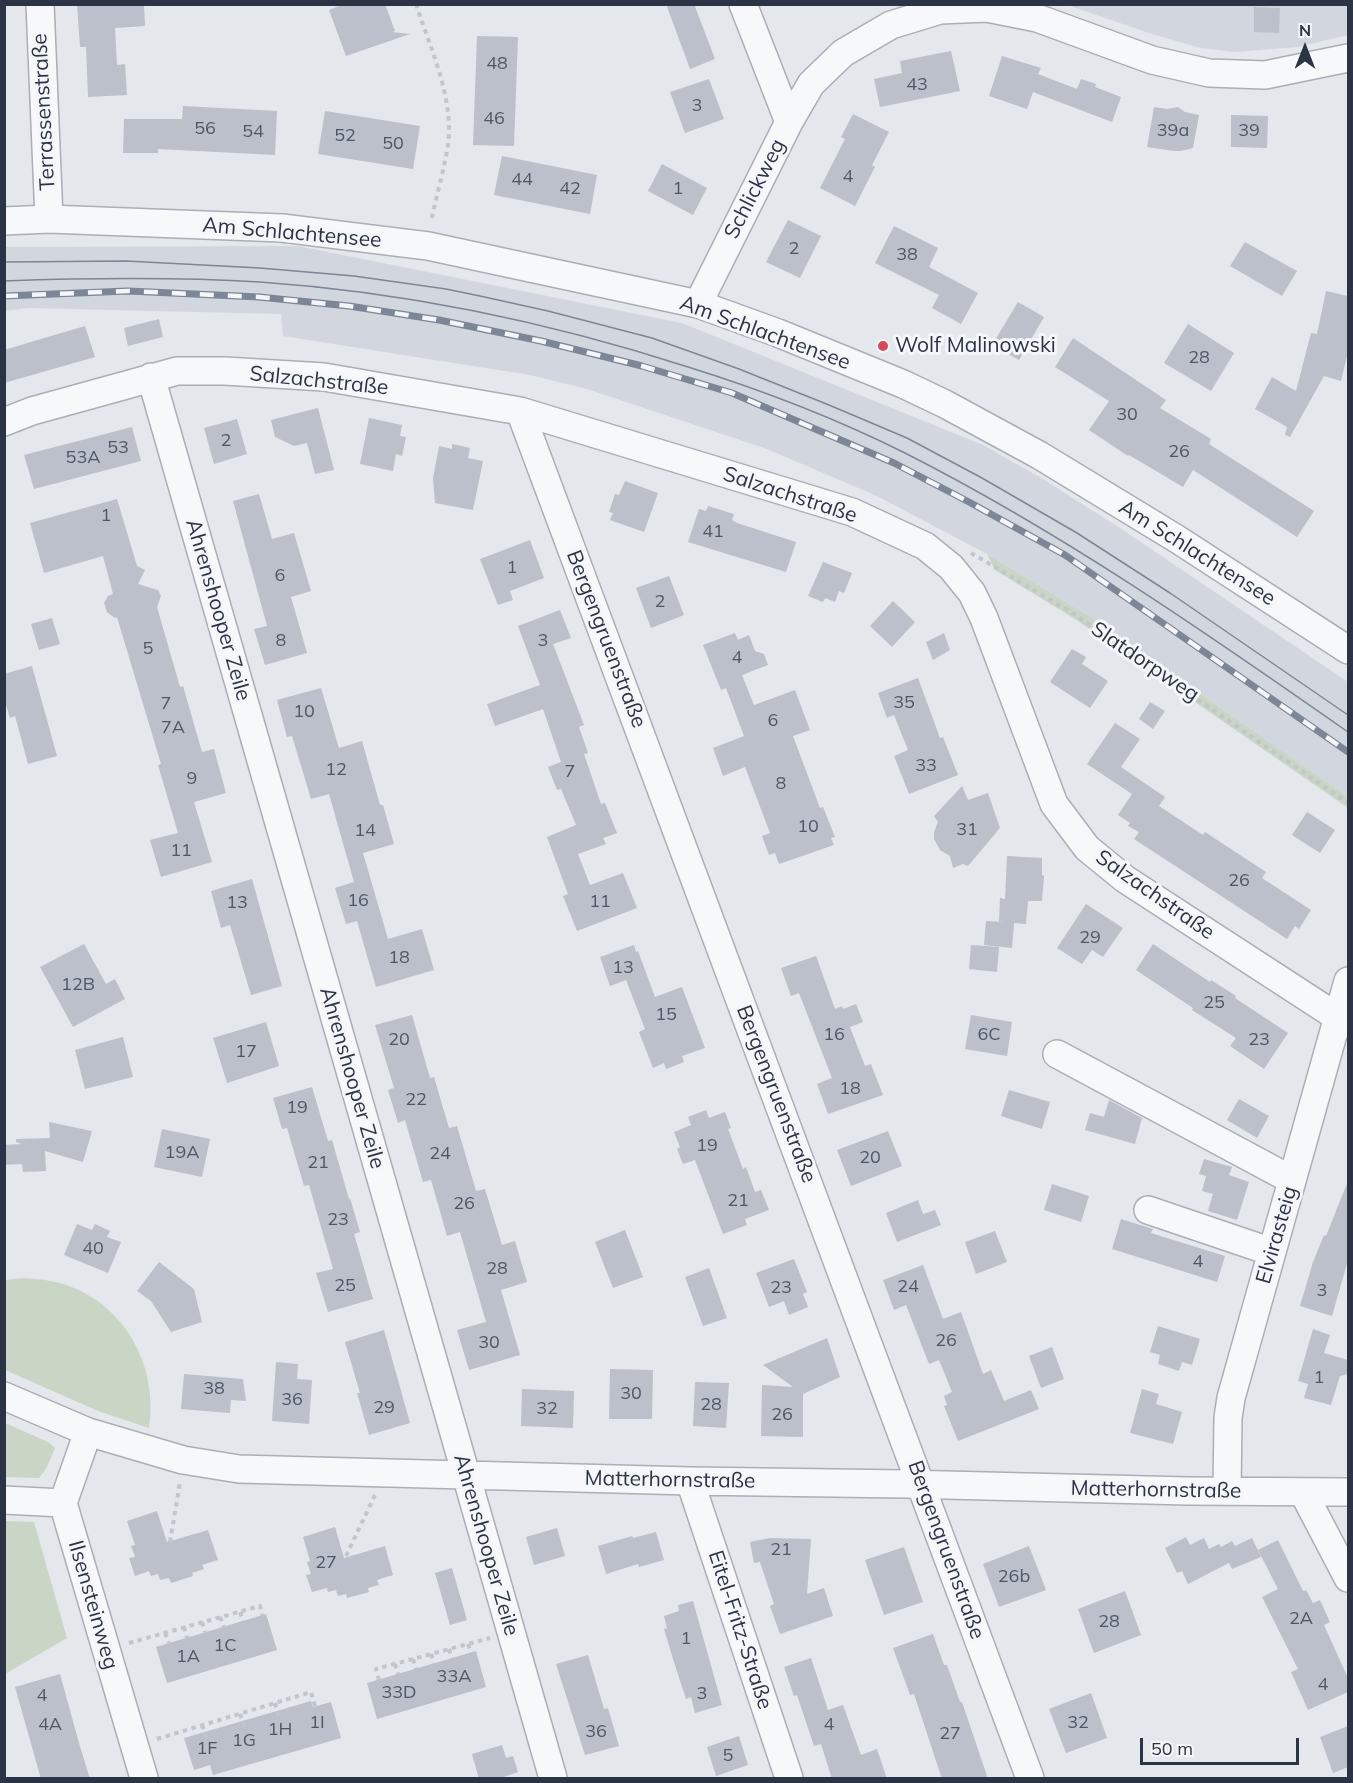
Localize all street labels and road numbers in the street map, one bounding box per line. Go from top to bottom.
street label: Terrassenstraße [27,33,61,191]
street label: Schlickweg [719,135,791,243]
street label: Am Schlachtensee [201,213,383,253]
street label: Am Schlachtensee [676,290,854,376]
street label: Salzachstraße [248,361,390,401]
street label: Salzachstraße [720,461,860,529]
street label: Am Schlachtensee [1114,495,1280,611]
street label: Ahrenshooper Zeile [180,516,256,704]
street label: Bergengruenstraße [561,547,651,731]
street label: Slatdorpweg [1086,617,1204,707]
street label: Salzachstraße [1091,845,1219,945]
street label: Ahrenshooper Zeile [314,984,390,1172]
street label: Bergengruenstraße [731,1002,821,1186]
street label: Elvirasteig [1251,1183,1303,1287]
street label: Ahrenshooper Zeile [448,1451,524,1639]
street label: Bergengruenstraße [902,1457,990,1643]
street label: Matterhornstraße [584,1466,756,1494]
street label: Matterhornstraße [1070,1476,1242,1504]
street label: Ilsensteinweg [63,1538,123,1672]
street label: Eitel-Fritz-Straße [702,1547,778,1713]

